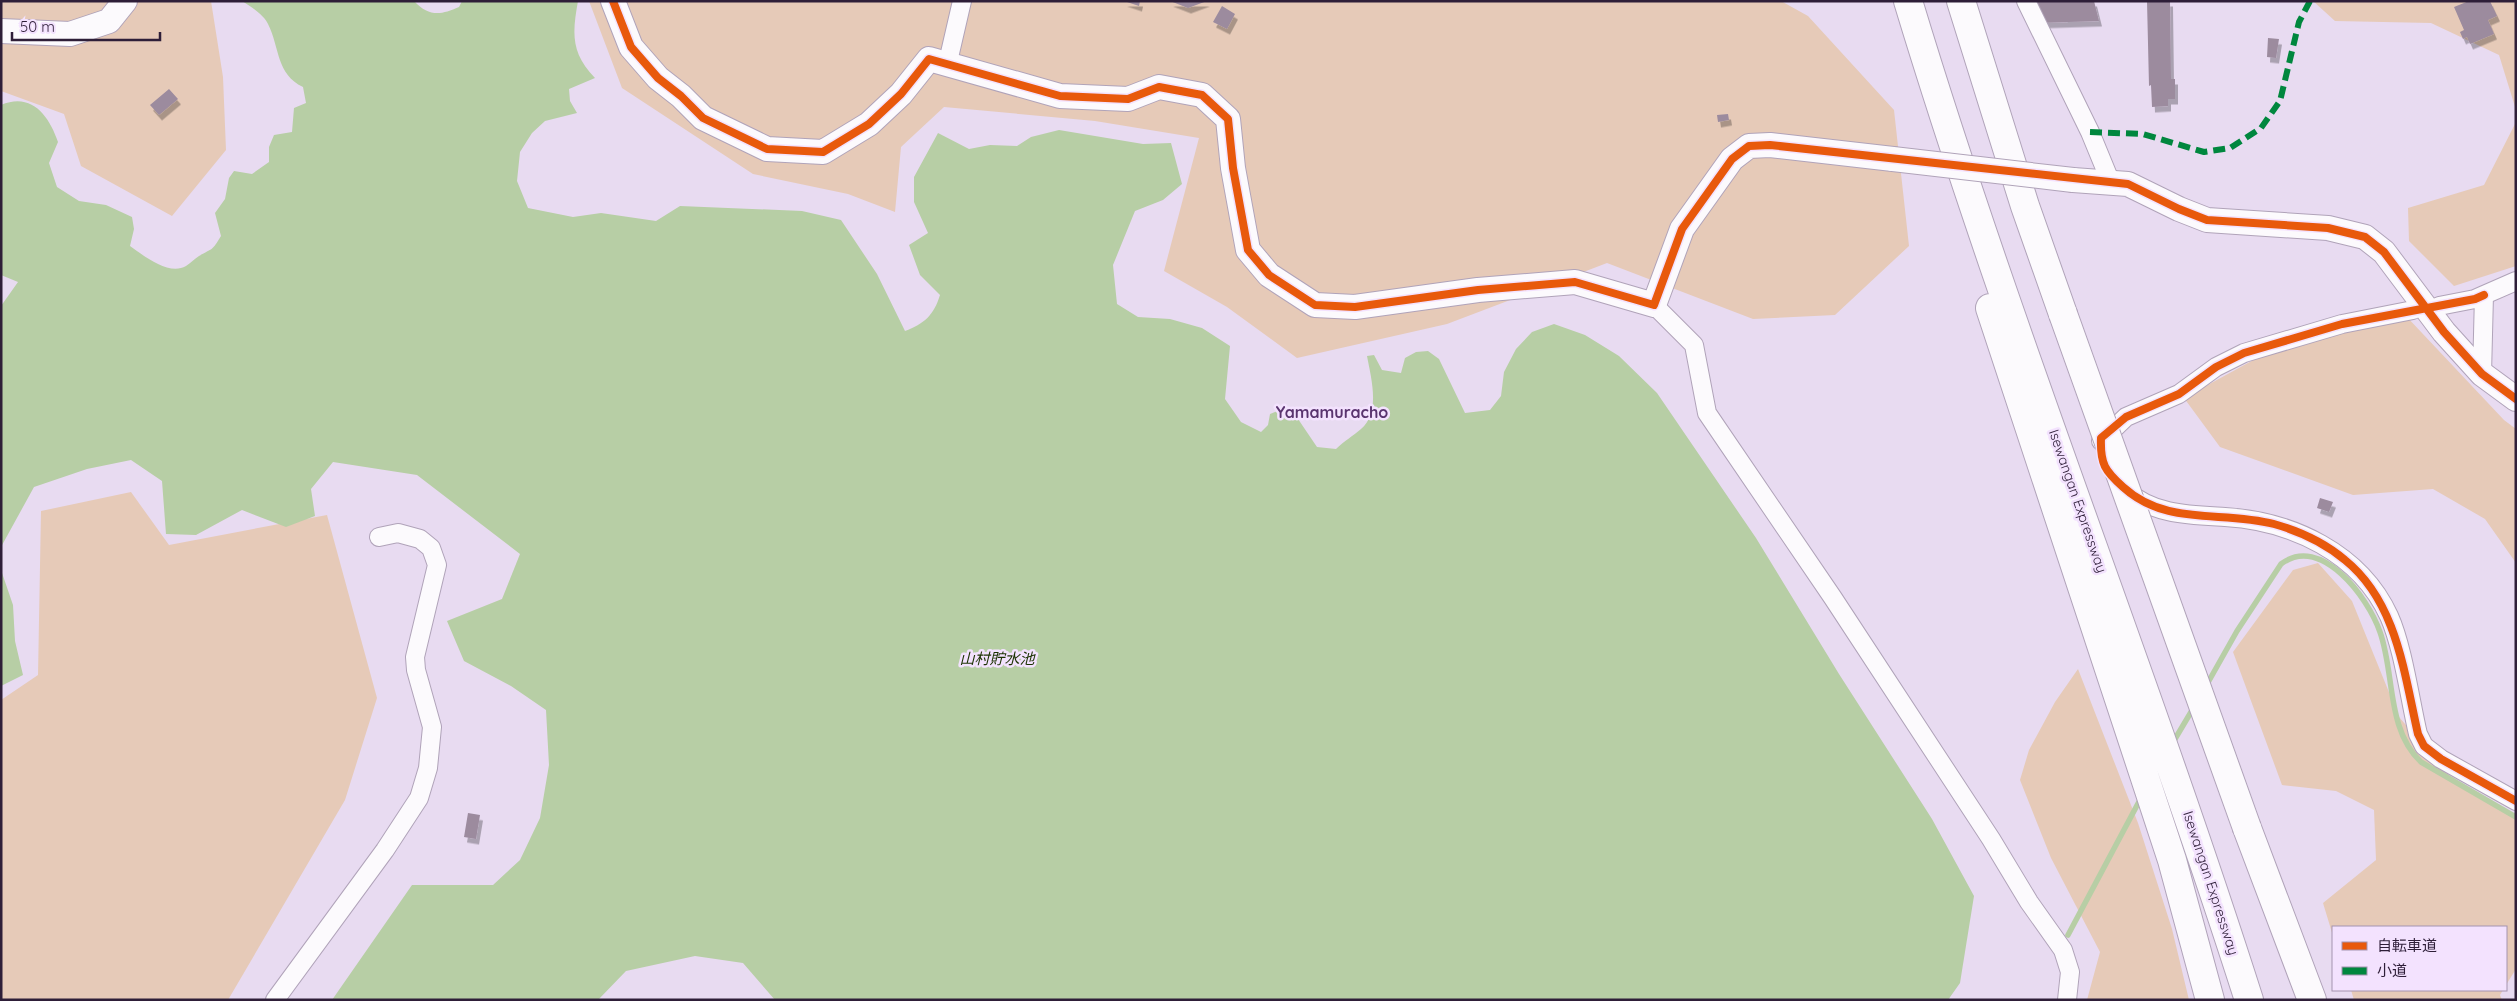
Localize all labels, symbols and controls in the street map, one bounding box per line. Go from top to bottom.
scale bar [12,10,160,42]
text: 50 m [20,17,55,36]
district label: Yamamuracho [1276,402,1388,422]
street label: Isewangan Expressway [2045,427,2111,575]
water label: 山村貯水池 [959,649,1036,668]
street label: Isewangan Expressway [2179,809,2243,957]
legend [2332,926,2507,991]
text: 自転車道 [2377,936,2437,955]
text: 小道 [2377,961,2407,980]

